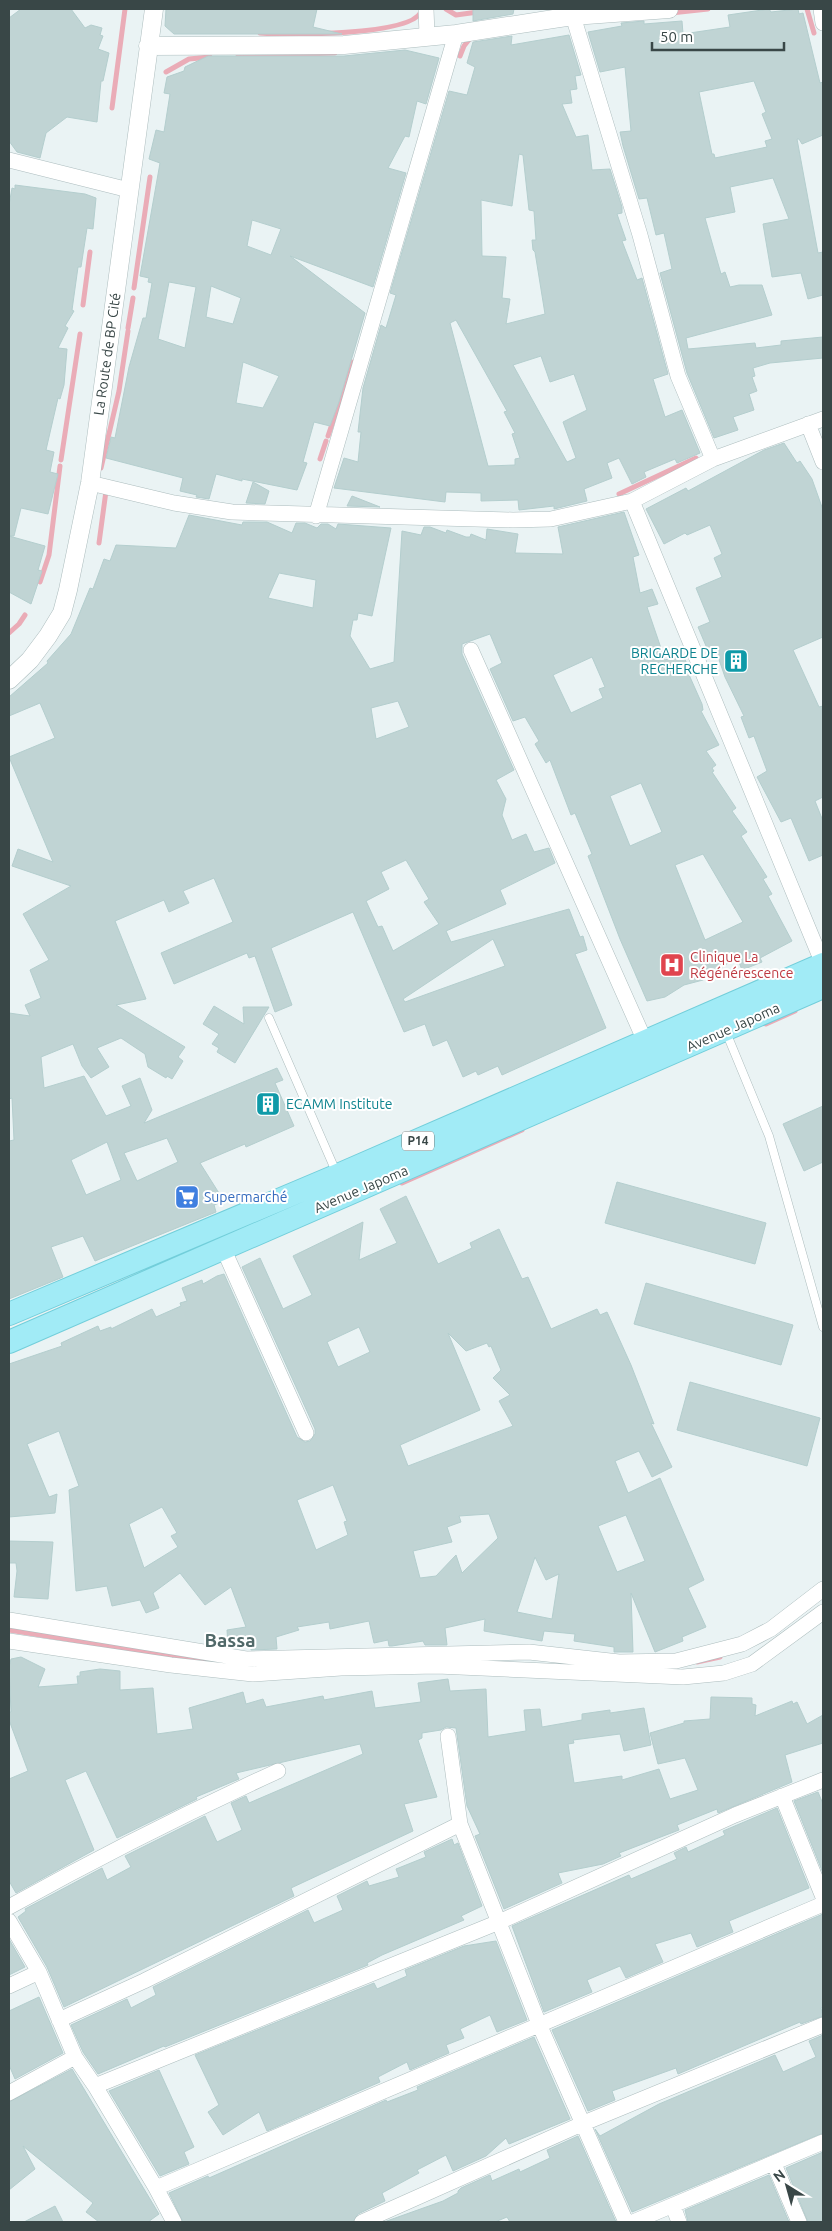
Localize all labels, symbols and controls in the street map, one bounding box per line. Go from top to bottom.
scale bar [652,20,784,52]
text: 50 m [660,28,693,45]
street label: La Route de BP Cité [90,292,124,416]
place label: BRIGARDE DE RECHERCHE [631,645,718,677]
building icon: BRIGARDE DE RECHERCHE [723,648,749,674]
place label: Clinique La Régénérescence [690,949,793,981]
hospital icon: Clinique La Régénérescence [659,952,685,978]
street label: Avenue Japoma [684,999,782,1055]
building icon: ECAMM Institute [255,1091,281,1117]
place label: ECAMM Institute [286,1096,392,1112]
road number: P14 [402,1132,434,1150]
street label: Avenue Japoma [312,1162,410,1216]
supermarket icon: Supermarché [174,1184,200,1210]
place label: Supermarché [204,1189,287,1205]
district label: Bassa [204,1629,256,1651]
north arrow [762,2161,812,2211]
text: N [770,2166,788,2185]

